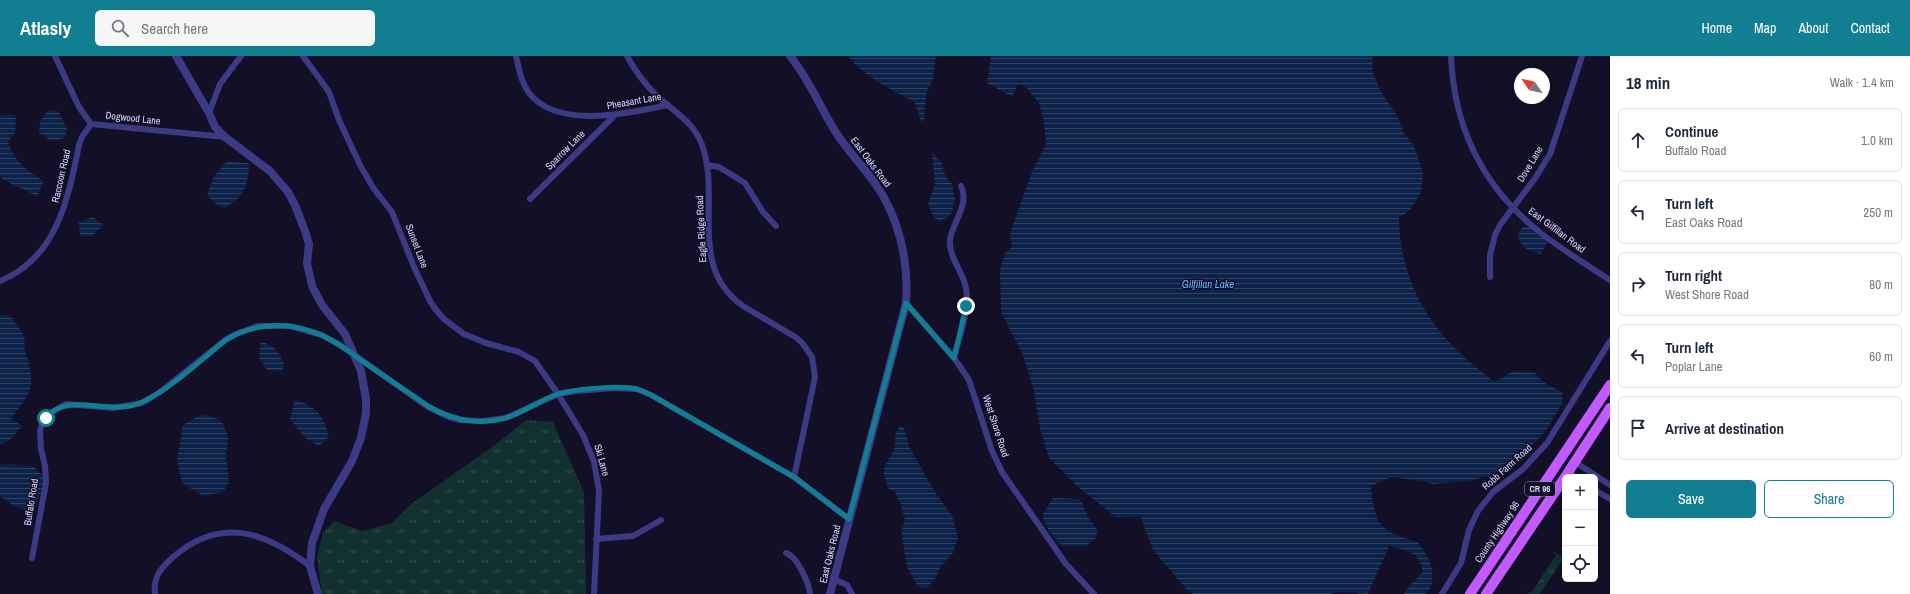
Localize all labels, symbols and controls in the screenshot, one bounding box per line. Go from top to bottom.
search box [95,10,375,46]
text: Atlasly [20,15,71,41]
icon: search [109,17,131,39]
text: Search here [141,18,208,39]
text: Home [1701,19,1732,37]
text: Map [1754,19,1776,37]
text: About [1798,19,1828,37]
text: Contact [1850,19,1890,37]
north arrow [1514,68,1550,104]
text: 18 min [1626,71,1670,94]
text: Walk · 1.4 km [1830,74,1894,91]
street label: Pheasant Lane [606,90,663,112]
street label: Dogwood Lane [105,109,162,127]
text: Continue [1665,121,1718,142]
street label: Sparrow Lane [542,127,588,173]
icon: ahead [1627,129,1649,151]
text: 1.0 km [1861,132,1893,149]
street label: East Oaks Road [848,134,894,190]
text: Buffalo Road [1665,142,1726,159]
street label: Dove Lane [1514,143,1546,184]
street label: Raccoon Road [49,148,73,204]
text: Turn left [1665,193,1713,214]
street label: Eagle Ridge Road [693,195,709,263]
icon: left [1627,201,1649,223]
street label: East Gilfillan Road [1526,204,1588,256]
text: 250 m [1863,204,1893,221]
text: East Oaks Road [1665,214,1743,231]
street label: Sunset Lane [403,222,431,270]
text: Turn right [1665,265,1722,286]
icon: right [1627,273,1649,295]
text: 80 m [1869,276,1893,293]
water label: Gilfillan Lake [1182,277,1234,291]
text: West Shore Road [1665,286,1749,303]
route end [957,297,975,315]
text: Turn left [1665,337,1713,358]
icon: left [1627,345,1649,367]
text: 60 m [1869,348,1893,365]
text: Poplar Lane [1665,358,1723,375]
street label: West Shore Road [980,393,1012,459]
route start [37,409,55,427]
icon: arrive [1627,417,1649,439]
text: Arrive at destination [1665,418,1784,439]
street label: Robb Farm Road [1479,441,1535,493]
street label: Ski Lane [591,443,613,478]
map controls [1562,474,1598,582]
button: + [1562,474,1598,510]
street label: Buffalo Road [21,478,41,526]
button: Save [1626,480,1756,518]
button: Share [1764,480,1894,518]
road number: CR 96 [1525,482,1555,496]
street label: County Highway 96 [1472,498,1523,565]
button: − [1562,510,1598,546]
street label: East Oaks Road [816,523,844,585]
button: locate [1562,546,1598,582]

